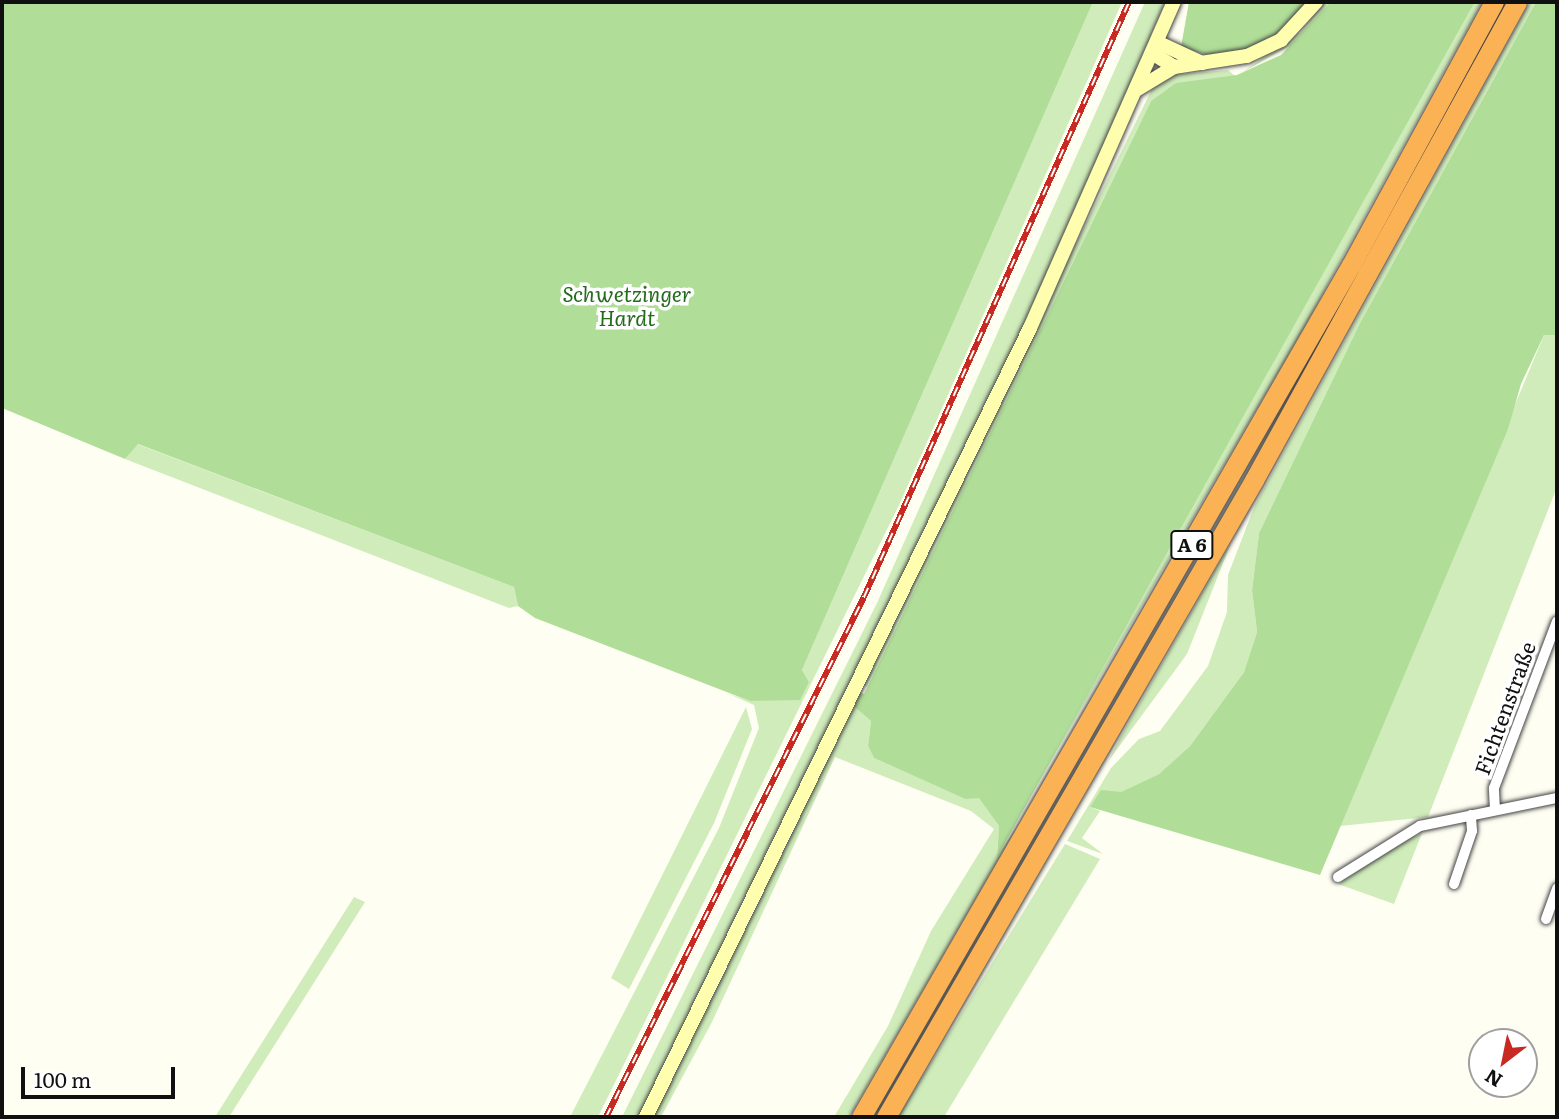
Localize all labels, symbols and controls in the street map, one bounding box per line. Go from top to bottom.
park label: Schwetzinger Hardt [563,280,691,330]
road number: A 6 [1169,530,1215,560]
street label: Fichtenstraße [1468,638,1540,778]
north arrow [1468,1028,1538,1098]
scale bar [24,1052,178,1096]
text: 100 m [34,1063,91,1094]
text: N [1479,1063,1507,1095]

